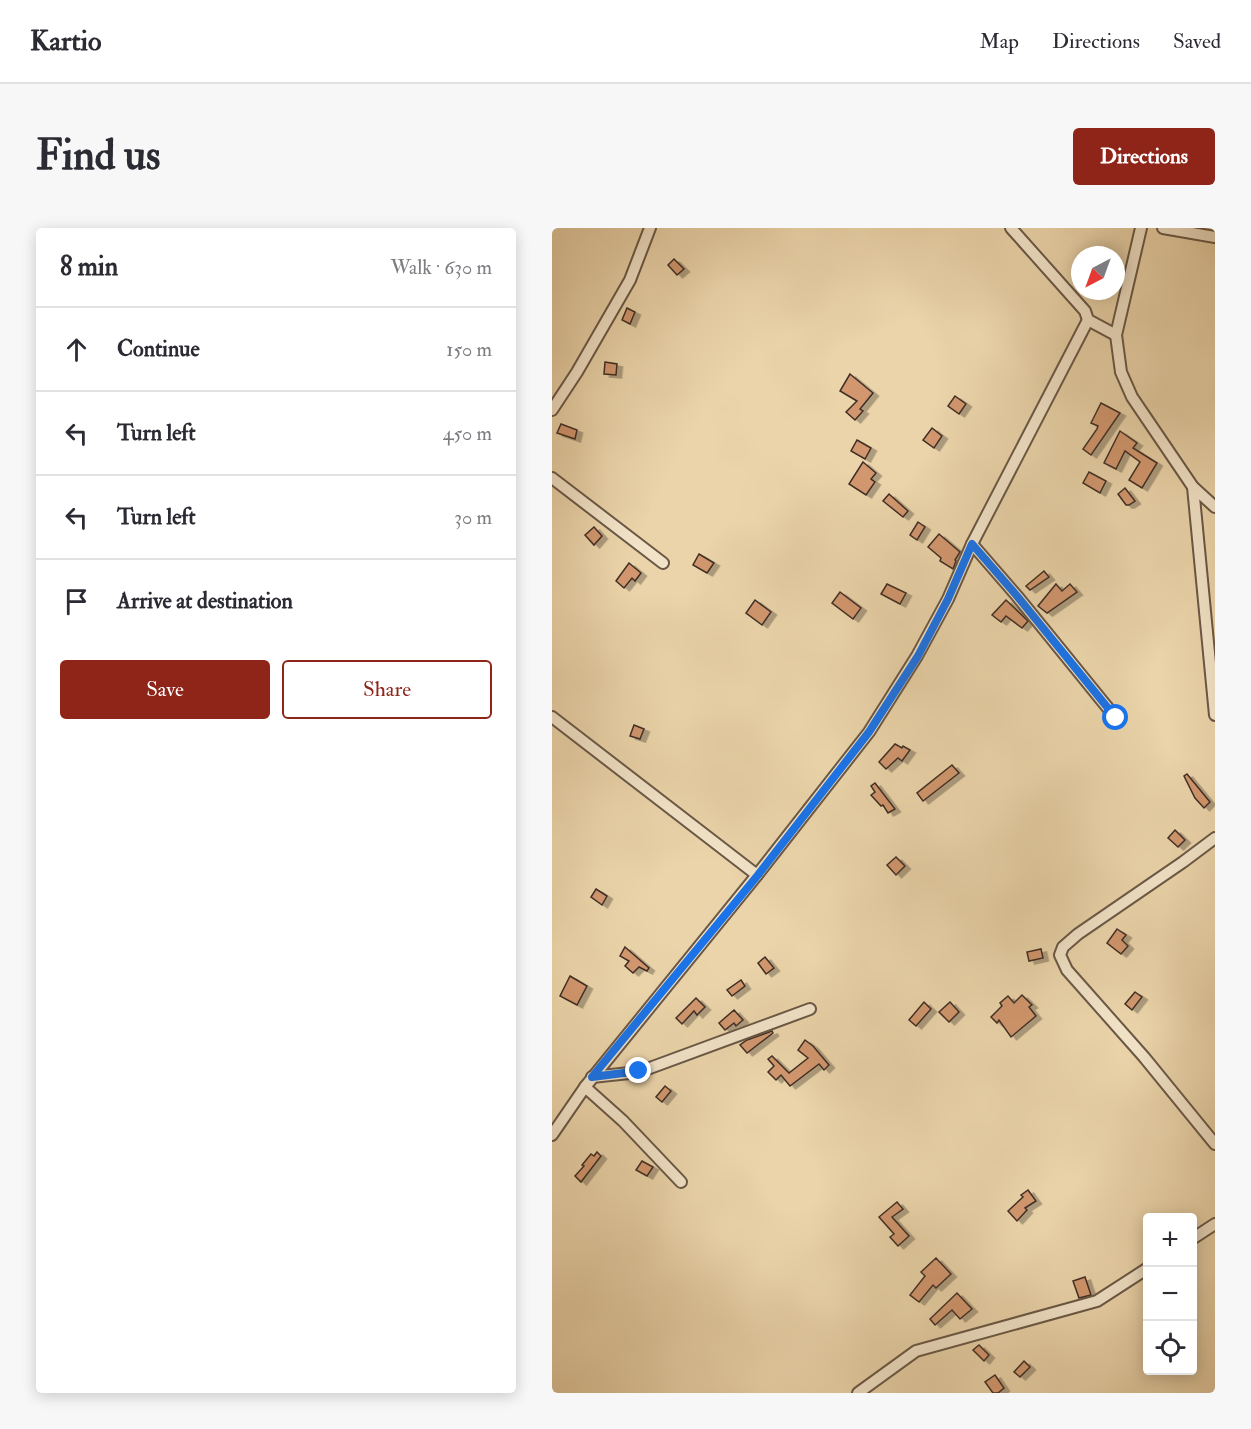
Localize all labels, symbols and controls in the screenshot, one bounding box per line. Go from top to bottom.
text: Kartio [30,24,101,59]
text: Map [979,28,1019,55]
text: Directions [1052,28,1140,55]
text: Saved [1173,28,1221,55]
button: Directions [1073,128,1215,185]
text: Find us [36,130,160,182]
north arrow [1071,246,1125,300]
text: 8 min [60,251,118,283]
text: Walk · 630 m [390,255,492,280]
icon: ahead [60,333,93,366]
text: Continue [117,335,200,363]
text: 150 m [446,337,492,362]
icon: left [60,417,93,450]
text: Turn left [117,419,196,447]
text: 450 m [443,421,492,446]
icon: left [60,501,93,534]
text: Turn left [117,503,196,531]
text: 30 m [454,505,492,530]
icon: arrive [60,585,93,618]
text: Arrive at destination [117,587,293,615]
button: Save [60,660,270,719]
button: Share [282,660,492,719]
route start [1102,704,1128,730]
route end [625,1057,651,1083]
map controls [1143,1213,1197,1375]
button: + [1143,1213,1197,1267]
button: − [1143,1267,1197,1321]
button: locate [1143,1321,1197,1375]

